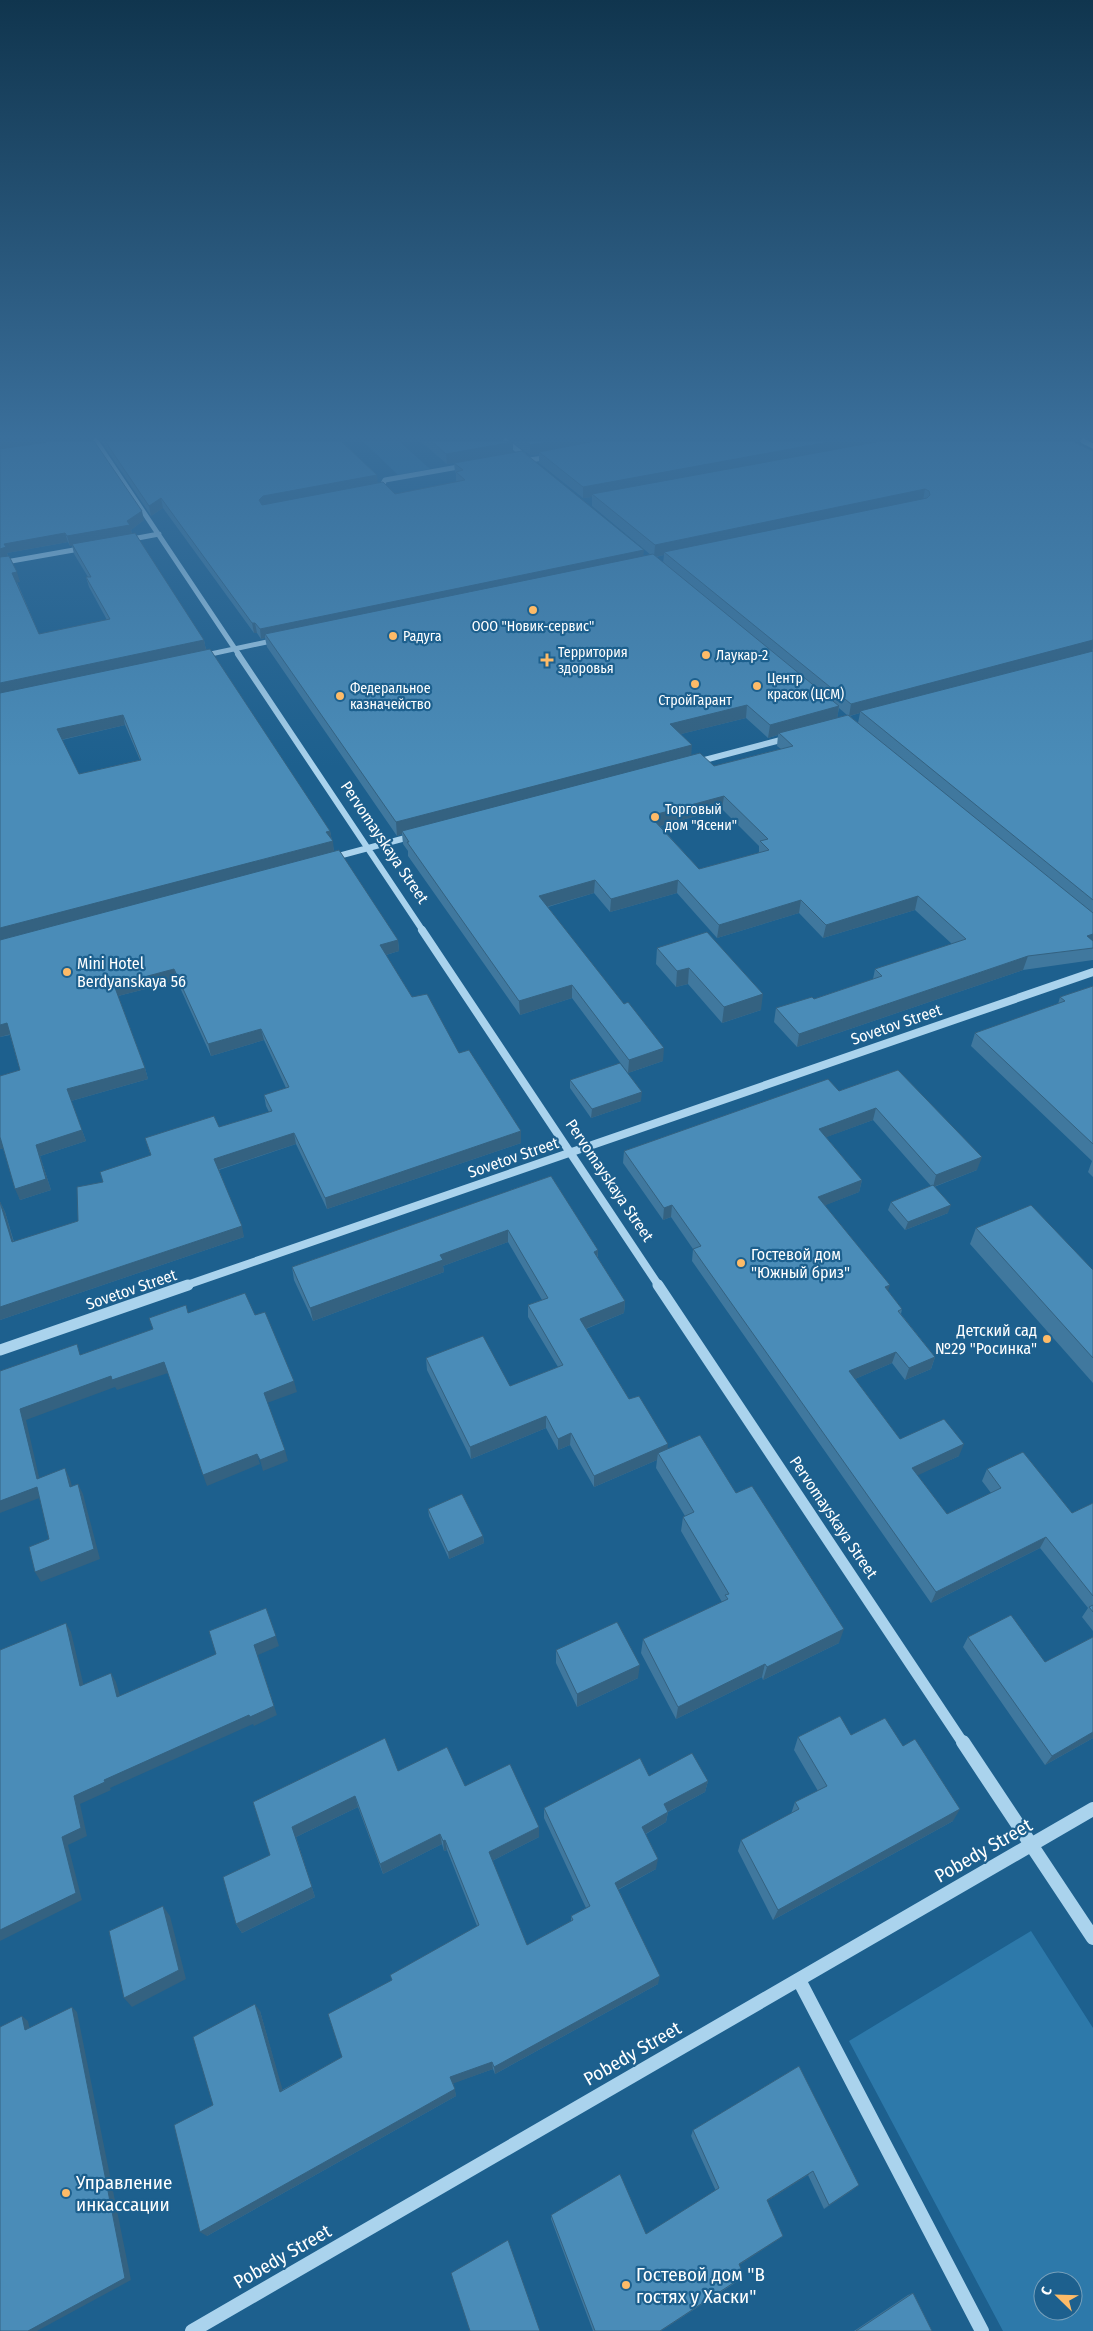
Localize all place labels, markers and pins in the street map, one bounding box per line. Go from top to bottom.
marker: ООО "Новик-сервис" [527,604,539,616]
place label: ООО "Новик-сервис" [472,618,594,635]
place label: Радуга [403,628,442,645]
marker: Радуга [387,630,399,642]
place label: Территория здоровья [558,644,628,677]
place label: Лаукар-2 [716,647,768,664]
marker: Лаукар-2 [700,649,712,661]
marker: Территория здоровья [540,653,554,667]
place label: Центр красок (ЦСМ) [767,670,844,703]
marker: СтройГарант [689,678,701,690]
place label: Федеральное казначейство [350,680,431,713]
marker: Центр красок (ЦСМ) [751,680,763,692]
marker: Федеральное казначейство [334,690,346,702]
place label: СтройГарант [658,692,732,709]
place label: Торговый дом "Ясени" [665,801,737,834]
marker: Торговый дом "Ясени" [649,811,661,823]
place label: Mini Hotel Berdyanskaya 56 [77,954,186,991]
marker: Mini Hotel Berdyanskaya 56 [61,966,73,978]
place label: Гостевой дом "Южный бриз" [751,1245,850,1282]
marker: Гостевой дом "Южный бриз" [735,1257,747,1269]
place label: Детский сад №29 "Росинка" [935,1321,1037,1358]
marker: Детский сад №29 "Росинка" [1041,1333,1053,1345]
place label: Управление инкассации [75,2171,172,2216]
marker: Управление инкассации [60,2187,72,2199]
place label: Гостевой дом "В гостях у Хаски" [636,2263,765,2308]
marker: Гостевой дом "В гостях у Хаски" [620,2279,632,2291]

